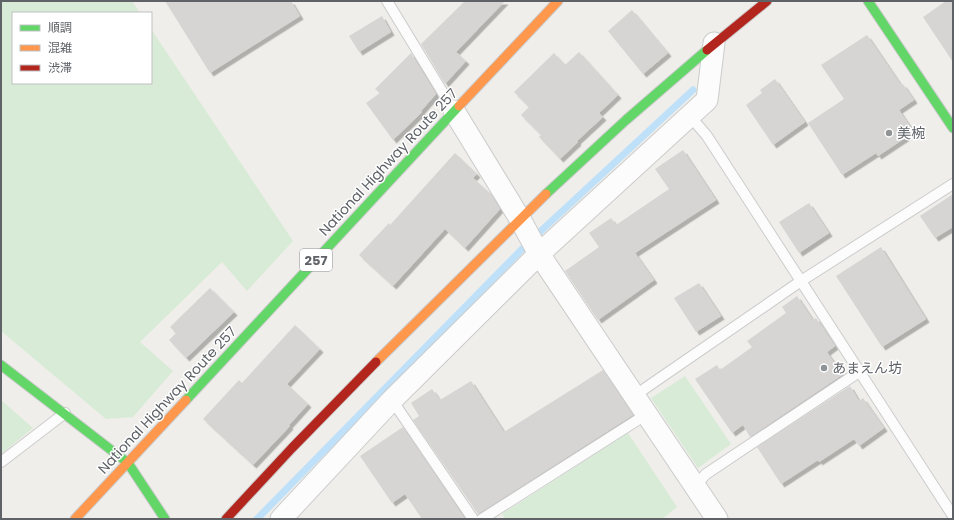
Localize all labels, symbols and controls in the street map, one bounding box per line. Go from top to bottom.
legend [12,12,152,84]
text: 順調 [48,19,72,36]
text: 混雑 [48,39,72,56]
text: 渋滞 [48,59,72,76]
street label: National Highway Route 257 [314,84,462,240]
place label: 美椀 [897,123,925,143]
marker: 美椀 [884,128,894,138]
road number: 257 [300,249,332,271]
street label: National Highway Route 257 [93,322,241,478]
place label: あまえん坊 [832,358,902,378]
marker: あまえん坊 [819,363,829,373]

